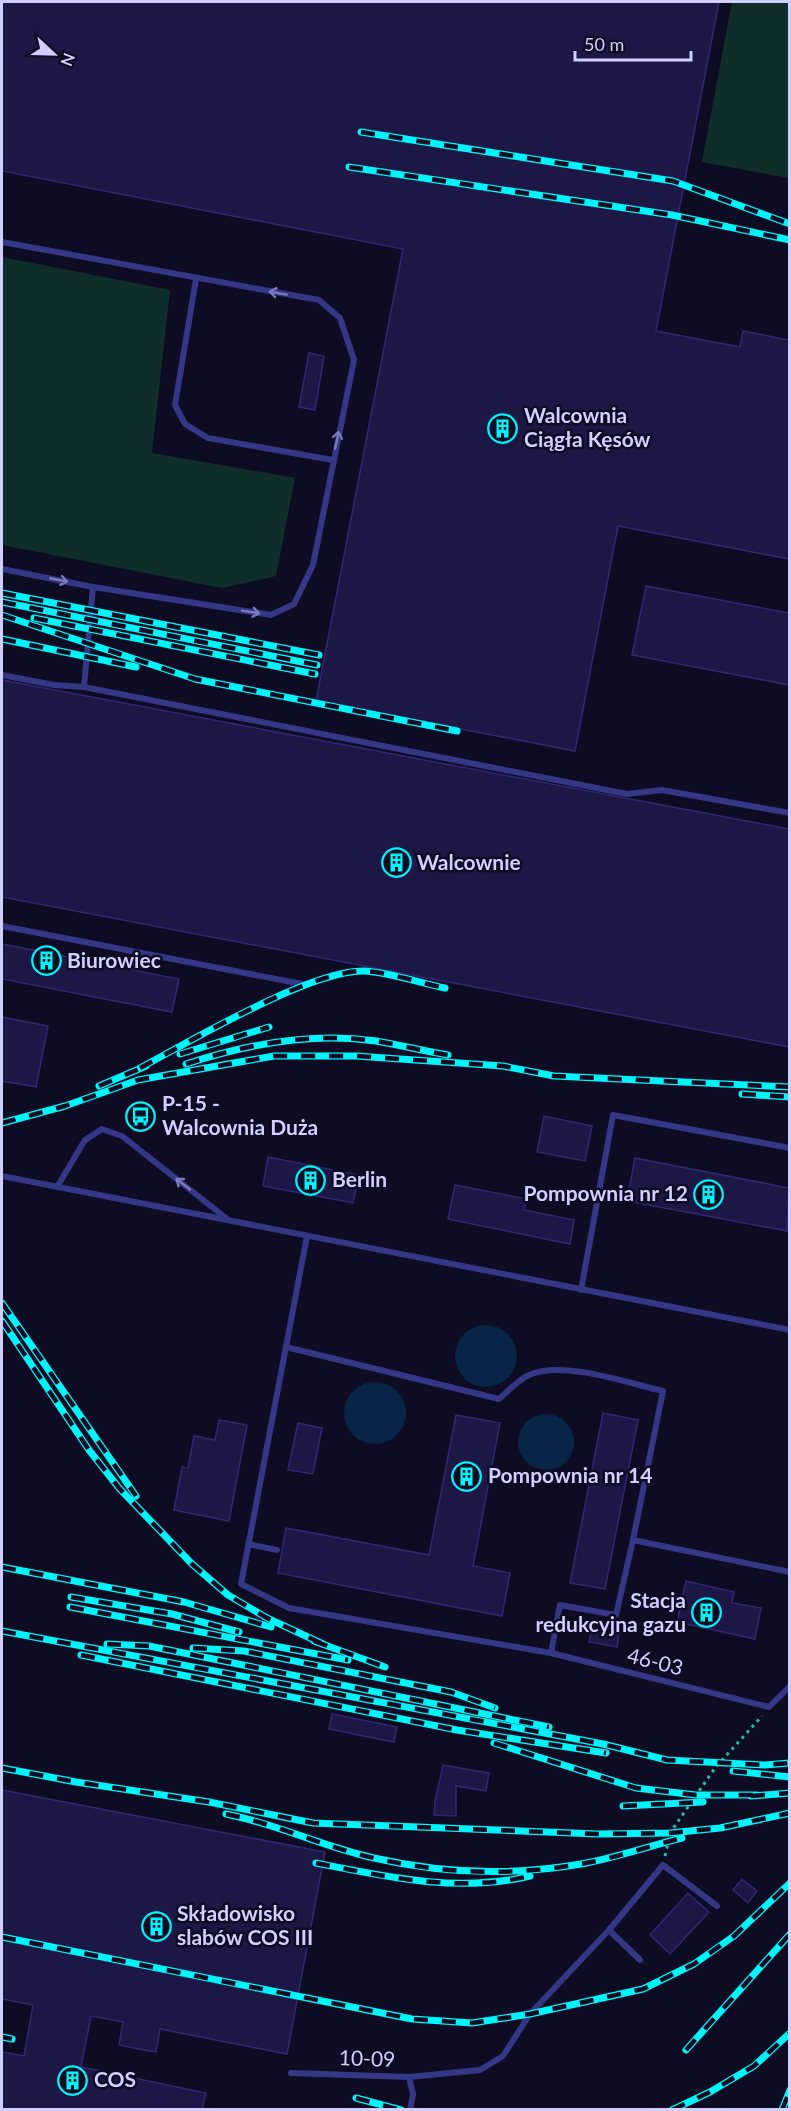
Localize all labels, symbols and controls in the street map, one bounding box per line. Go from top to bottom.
north arrow [24,24,84,84]
scale bar [575,24,690,62]
text: 50 m [584,33,624,55]
text: N [57,51,79,69]
one-way arrow [269,287,289,298]
place label: Walcownia Ciągła Kęsów [524,402,651,451]
building icon: Walcownia Ciągła Kęsów [487,412,519,444]
one-way arrow [332,431,343,450]
one-way arrow [49,575,68,587]
one-way arrow [241,606,261,617]
building icon: Walcownie [380,847,412,879]
place label: Walcownie [417,849,521,874]
building icon: Biurowiec [30,945,62,977]
place label: Biurowiec [67,947,161,972]
place label: P-15 - Walcownia Duża [162,1090,318,1139]
bus stop icon: P-15 - Walcownia Duża [125,1100,157,1132]
building icon: Berlin [295,1164,327,1196]
place label: Berlin [332,1166,387,1191]
one-way arrow [175,1178,191,1191]
building icon: Pompownia nr 12 [693,1178,725,1210]
place label: Pompownia nr 12 [524,1180,688,1205]
building icon: Pompownia nr 14 [451,1460,483,1492]
place label: Pompownia nr 14 [488,1462,652,1487]
place label: Stacja redukcyjna gazu [535,1587,686,1636]
building icon: Stacja redukcyjna gazu [691,1597,723,1629]
street label: 46-03 [625,1642,686,1680]
place label: Składowisko slabów COS III [177,1900,313,1949]
building icon: Składowisko slabów COS III [140,1910,172,1942]
street label: 10-09 [338,2044,396,2071]
building icon: COS [57,2064,89,2096]
place label: COS [94,2066,136,2091]

